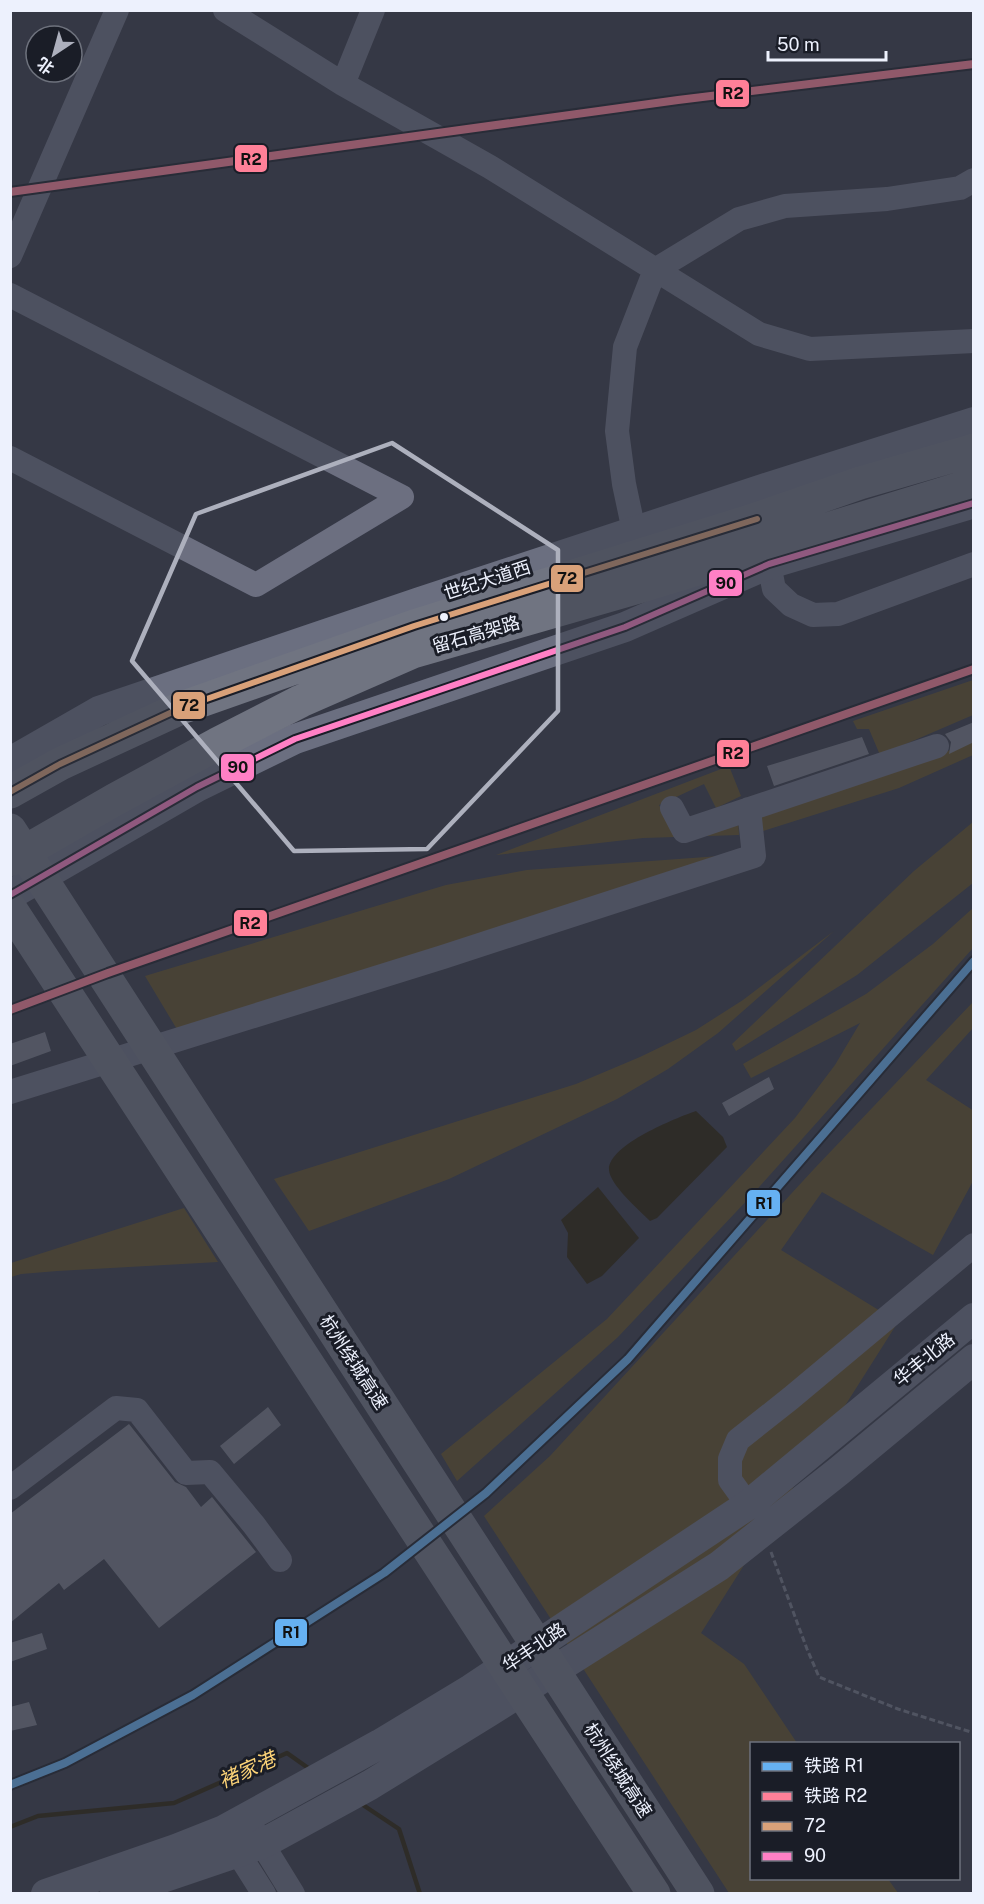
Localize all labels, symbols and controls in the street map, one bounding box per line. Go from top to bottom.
north arrow [24,24,84,84]
scale bar [768,24,886,62]
text: 50 m [777,34,820,55]
text: 北 [33,53,58,78]
line badge: R2 [715,79,750,108]
text: R2 [722,84,744,103]
line badge: R2 [234,144,268,173]
text: R2 [240,150,262,169]
street label: 世纪大道西 [441,556,533,604]
line badge: 72 [550,564,584,593]
text: 72 [557,569,577,588]
line badge: 90 [708,569,743,597]
text: 90 [716,574,736,593]
unlabelled marker [438,611,450,623]
street label: 留石高架路 [430,612,522,656]
line badge: 72 [172,691,206,720]
text: 72 [179,696,199,715]
line badge: R2 [716,739,750,768]
text: R2 [722,744,744,763]
line badge: 90 [220,753,255,782]
text: 90 [228,758,248,777]
line badge: R2 [233,909,268,937]
text: R2 [239,914,261,933]
line badge: R1 [746,1189,781,1217]
text: R1 [755,1194,773,1213]
street label: 杭州绕城高速 [316,1311,392,1413]
street label: 华丰北路 [889,1328,959,1390]
line badge: R1 [274,1618,308,1647]
street label: 华丰北路 [498,1618,570,1676]
text: R1 [282,1623,300,1642]
street label: 杭州绕城高速 [580,1719,656,1821]
legend [750,1742,960,1880]
water label: 褚家港 [215,1746,282,1793]
text: 铁路 R1 [804,1755,864,1776]
text: 铁路 R2 [804,1785,867,1806]
text: 72 [804,1815,826,1836]
text: 90 [804,1845,826,1866]

